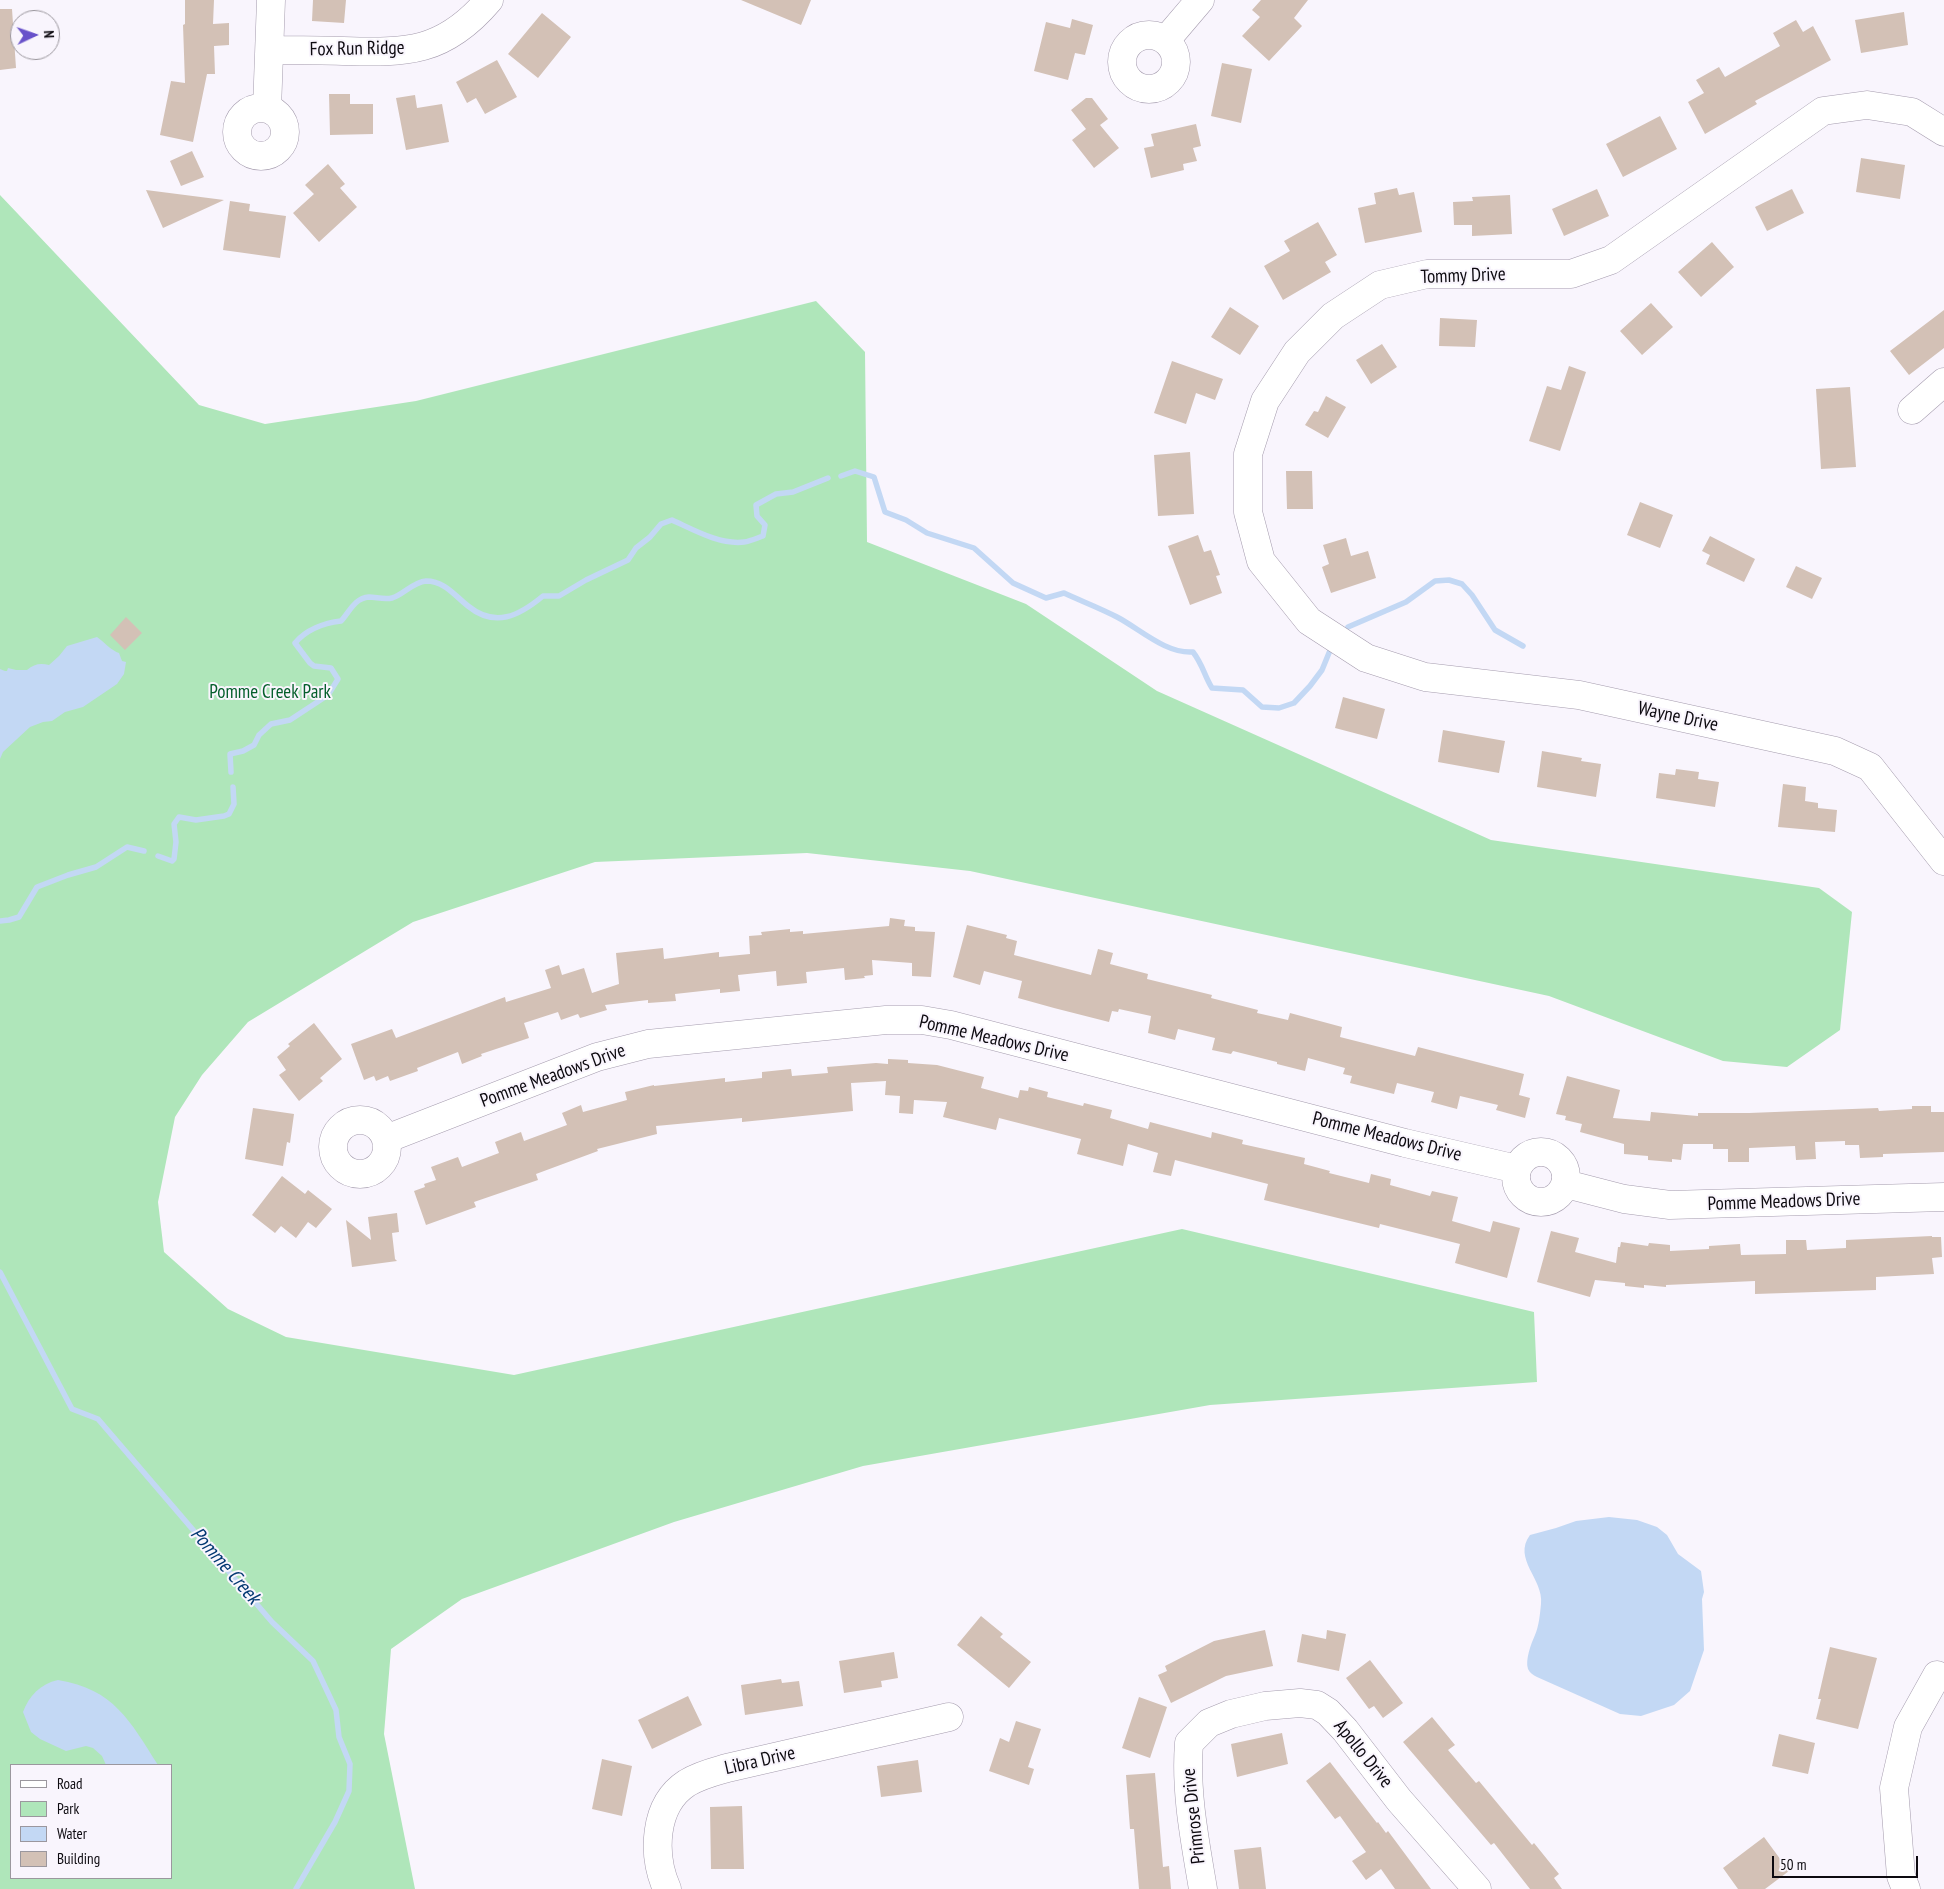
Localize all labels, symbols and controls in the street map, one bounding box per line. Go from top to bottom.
north arrow [10,10,60,60]
text: N [40,30,58,39]
street label: Fox Run Ridge [309,37,405,61]
street label: Tommy Drive [1420,263,1506,289]
park label: Pomme Creek Park [209,682,331,704]
street label: Wayne Drive [1636,697,1720,737]
street label: Pomme Meadows Drive [917,1011,1071,1067]
street label: Pomme Meadows Drive [477,1039,629,1113]
street label: Pomme Meadows Drive [1310,1107,1464,1167]
street label: Pomme Meadows Drive [1707,1188,1861,1216]
water label: Pomme Creek [185,1523,265,1609]
street label: Apollo Drive [1329,1715,1397,1793]
street label: Libra Drive [723,1742,797,1780]
legend [10,1764,172,1879]
street label: Primrose Drive [1178,1767,1210,1865]
text: Road [57,1774,83,1793]
text: Park [57,1799,79,1818]
text: Water [57,1824,87,1843]
scale bar [1774,1846,1920,1878]
text: Building [57,1849,100,1868]
text: 50 m [1780,1855,1806,1874]

